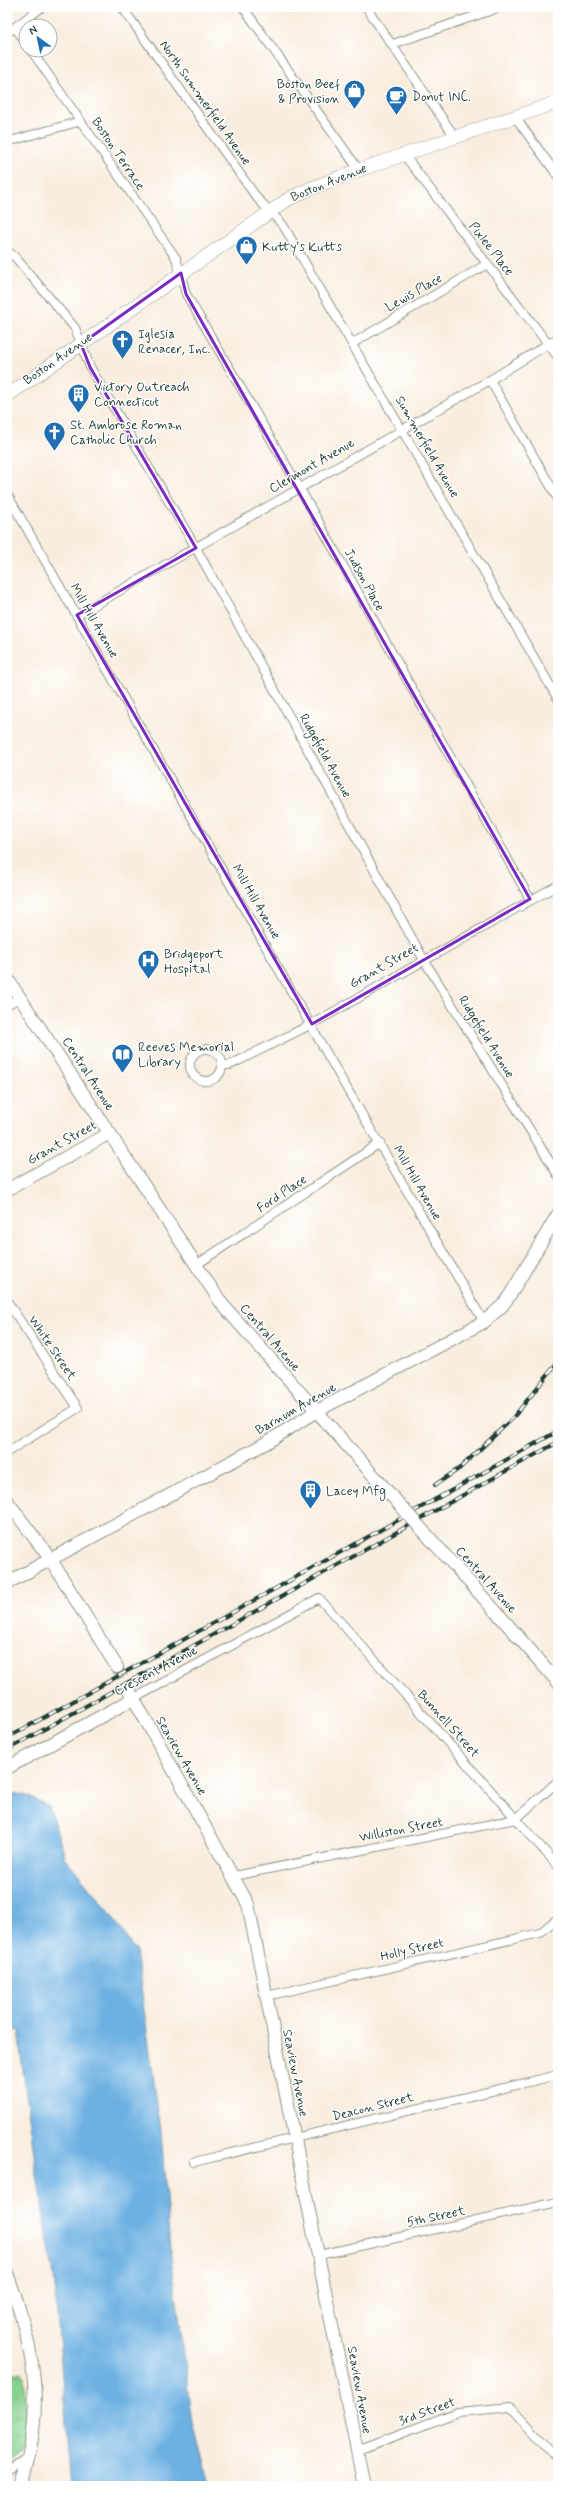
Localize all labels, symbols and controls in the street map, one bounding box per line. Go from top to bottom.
north arrow [18,18,58,58]
text: N [26,23,40,38]
street label: North Summerfield Avenue [155,37,255,169]
place label: Boston Beef & Provision [277,76,340,108]
shop icon: Boston Beef & Provision [342,78,368,111]
cafe icon: Donut INC. [384,84,410,117]
place label: Donut INC. [412,89,471,106]
street label: Boston Terrace [87,114,149,194]
street label: Boston Avenue [288,160,370,206]
street label: Pixlee Place [465,219,517,280]
shop icon: Kutty's Kutts [234,234,260,267]
place label: Kutty's Kutts [262,239,342,256]
street label: Lewis Place [382,270,446,316]
place label: Iglesia Renacer, Inc. [138,326,211,358]
church icon: Iglesia Renacer, Inc. [110,328,136,361]
street label: Boston Avenue [20,329,96,389]
place label: Victory Outreach Connecticut [94,379,190,411]
building icon: Victory Outreach Connecticut [66,381,92,414]
street label: Summerfield Avenue [391,393,463,501]
place label: St. Ambrose Roman Catholic Church [70,417,182,449]
church icon: St. Ambrose Roman Catholic Church [41,419,67,452]
street label: Clermont Avenue [266,435,358,497]
street label: Judson Place [340,546,388,614]
street label: Mill Hill Avenue [66,581,122,662]
street label: Ridgefield Avenue [294,711,355,802]
street label: Mill Hill Avenue [228,862,284,943]
street label: Grant Street [347,939,422,993]
place label: Bridgeport Hospital [164,946,224,978]
hospital icon: Bridgeport Hospital [135,948,161,981]
street label: Ridgefield Avenue [453,993,518,1082]
street label: Central Avenue [58,1034,118,1114]
place label: Reeves Memorial Library [138,1039,234,1071]
library icon: Reeves Memorial Library [109,1041,135,1074]
street label: Grant Street [24,1117,100,1169]
street label: Mill Hill Avenue [389,1143,445,1224]
street label: Ford Place [254,1171,310,1217]
street label: Central Avenue [236,1301,304,1375]
street label: White Street [24,1312,80,1384]
street label: Barnum Avenue [253,1379,339,1439]
building icon: Lacey Mfg [298,1478,324,1511]
place label: Lacey Mfg [326,1483,386,1501]
street label: Central Avenue [451,1543,521,1617]
street label: Crescent Avenue [111,1642,201,1700]
street label: Bunnell Street [413,1687,483,1761]
street label: Seaview Avenue [151,1713,211,1799]
street label: Williston Street [358,1814,444,1846]
street label: Holly Street [379,1934,445,1966]
street label: Seaview Avenue [278,2028,312,2118]
street label: Deacon Street [331,2089,416,2125]
street label: 5th Street [405,2202,467,2231]
street label: Seaview Avenue [343,2345,375,2435]
street label: 3rd Street [396,2394,458,2430]

